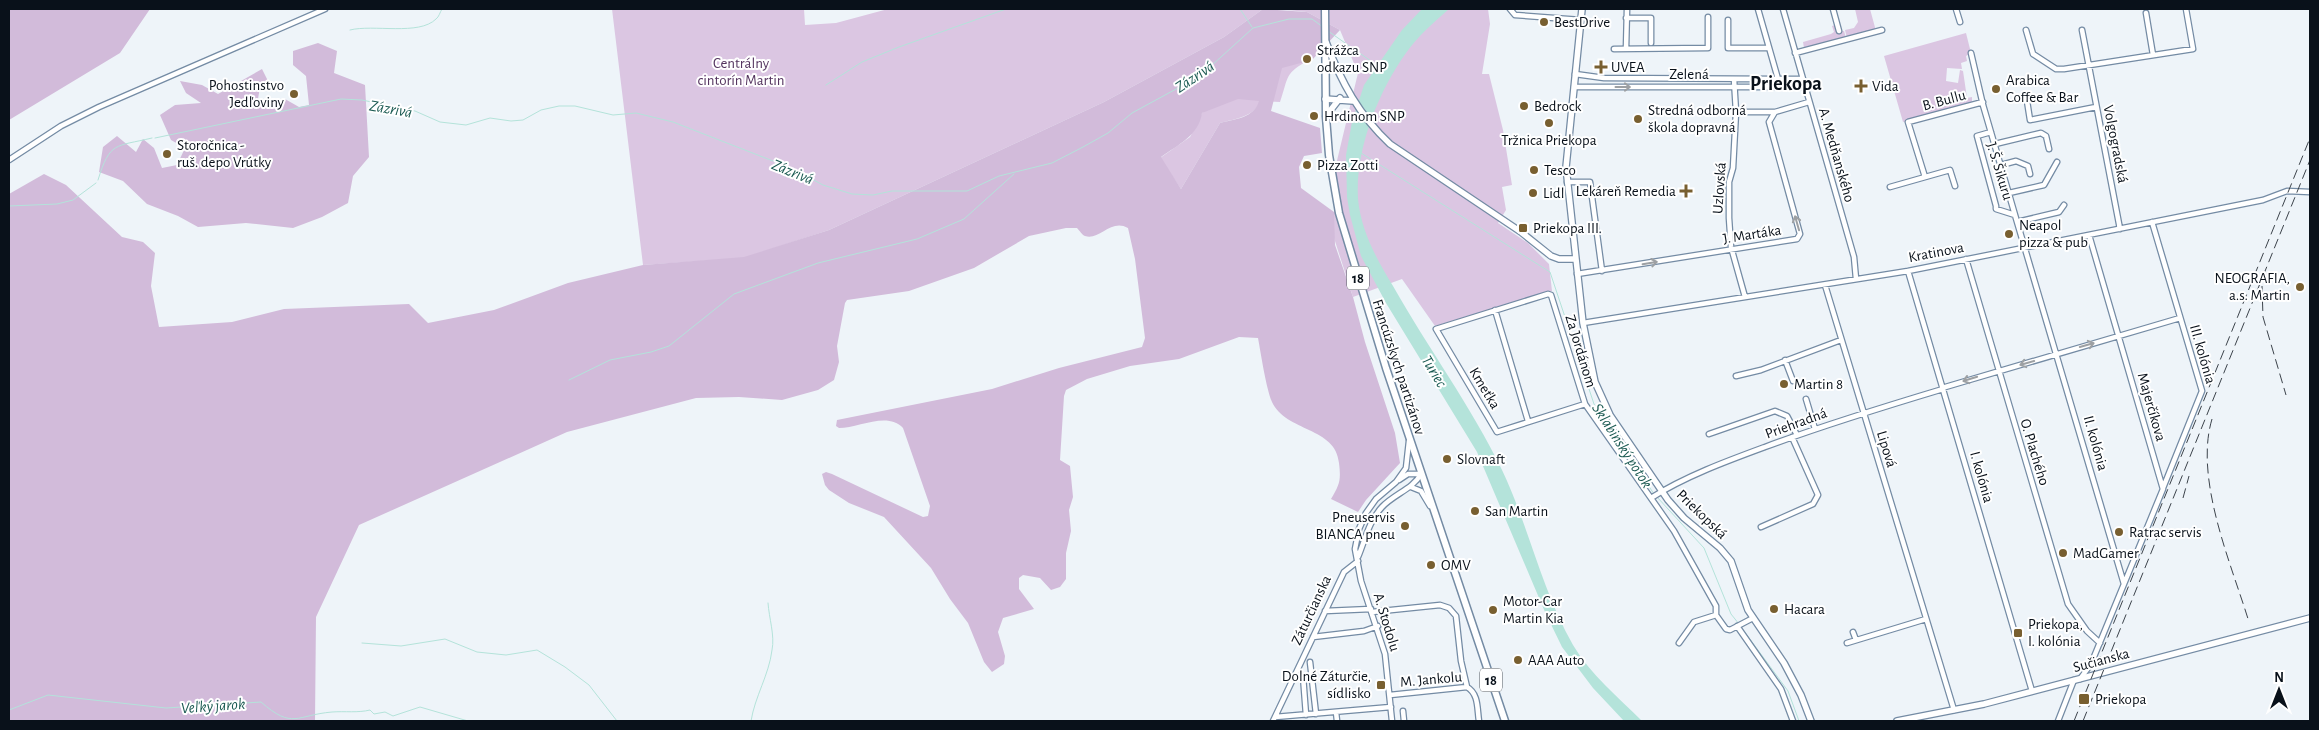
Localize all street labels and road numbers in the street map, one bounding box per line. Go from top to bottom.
street label: Zelená [1669,67,1709,82]
street label: B. Bullu [1921,87,1968,113]
street label: Volgogradská [2101,104,2130,184]
street label: A. Medňanského [1816,106,1857,204]
street label: J. Š. Šikuru [1984,140,2016,202]
street label: Uzlovská [1710,162,1729,214]
street label: J. Martáka [1722,222,1782,246]
street label: Kratinova [1907,240,1965,265]
road number: 18 [1347,266,1369,290]
street label: Francúzskych partizánov [1370,298,1428,437]
street label: Za Jordánom [1562,313,1599,389]
street label: III. kolónia [2187,323,2218,385]
street label: Kmeťka [1466,365,1503,412]
street label: Majerčíkova [2135,371,2168,443]
street label: Priehradná [1763,405,1829,442]
street label: II. kolónia [2080,414,2111,473]
street label: O. Plachého [2017,417,2052,487]
street label: Lipová [1874,429,1899,469]
street label: I. kolónia [1967,450,1996,505]
street label: Priekopská [1674,487,1730,542]
street label: Záturčianska [1289,573,1334,647]
street label: A. Stodolu [1371,591,1403,653]
street label: Sučianska [2071,646,2131,675]
road number: 18 [1480,668,1502,692]
street label: M. Jankolu [1400,669,1463,690]

